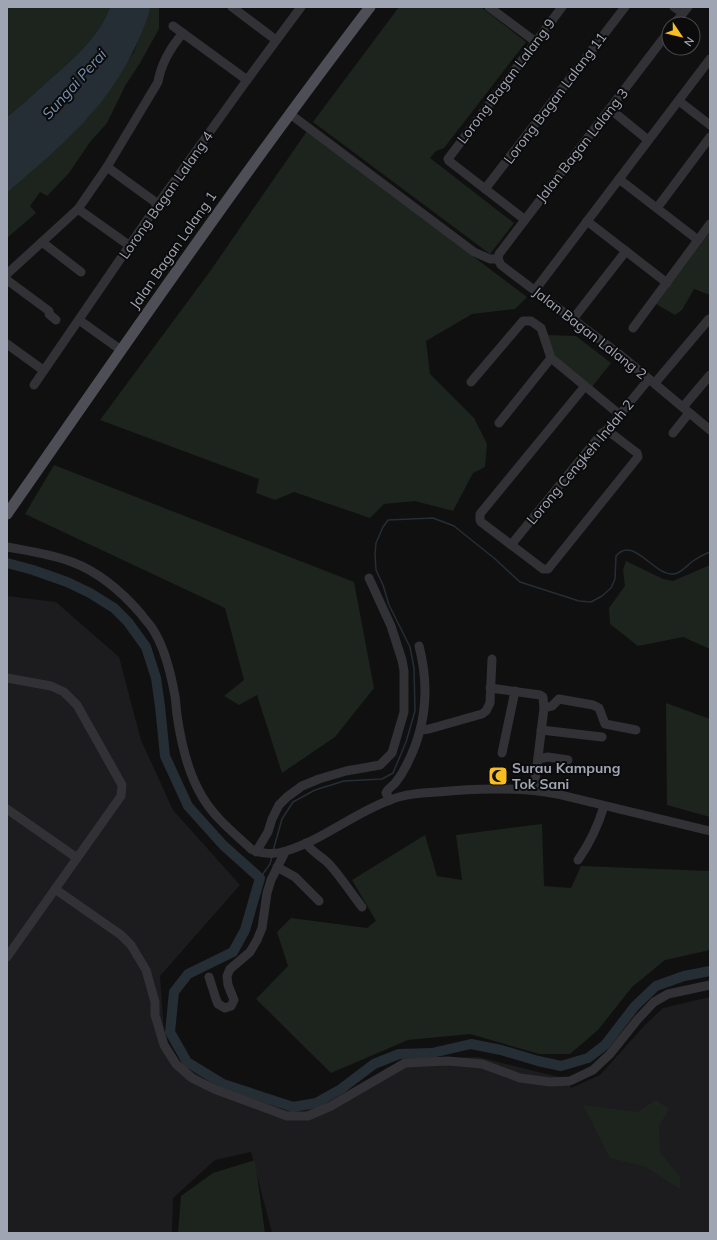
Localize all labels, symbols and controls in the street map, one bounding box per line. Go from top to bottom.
street label: Lorong Bagan Lalang 9 [453,15,559,147]
north arrow [661,16,701,56]
street label: Lorong Bagan Lalang 11 [500,29,610,167]
text: N [681,34,697,49]
water label: Sungai Perai [38,45,111,123]
street label: Jalan Bagan Lalang 3 [532,84,632,206]
street label: Lorong Bagan Lalang 4 [115,127,217,262]
street label: Jalan Bagan Lalang 1 [126,188,220,312]
street label: Jalan Bagan Lalang 2 [529,283,651,383]
street label: Lorong Cengkeh Indah 2 [522,396,638,528]
place label: Surau Kampung Tok Sani [512,759,620,793]
mosque icon: Surau Kampung Tok Sani [487,765,509,787]

